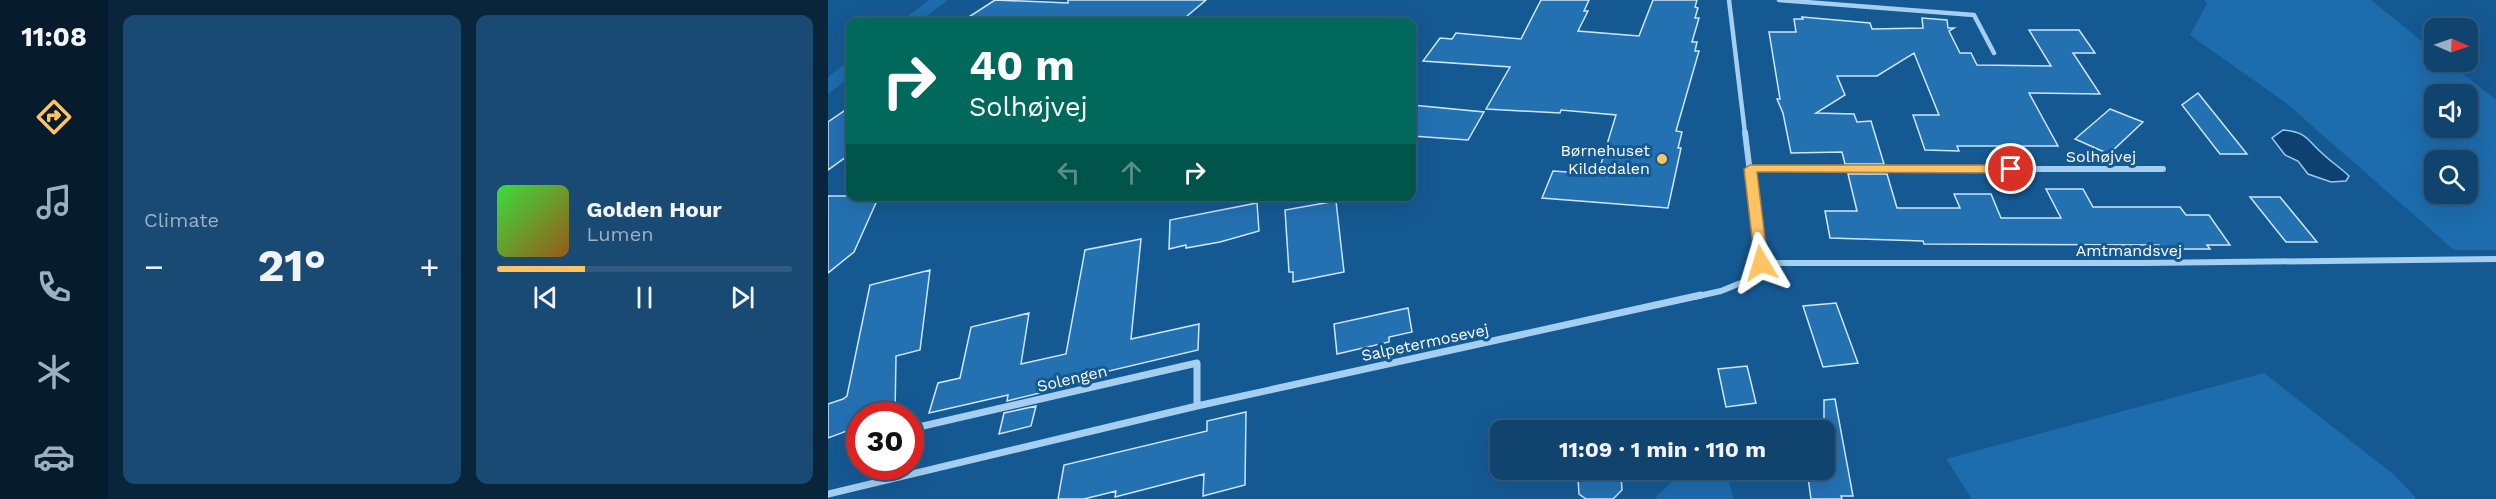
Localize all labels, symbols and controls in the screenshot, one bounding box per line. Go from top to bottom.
north arrow [2424,18,2478,72]
map controls [2424,18,2478,204]
text: 11:08 [21,21,87,53]
text: 40 m [969,41,1075,90]
icon: right [870,42,948,120]
button: sound [2424,84,2478,138]
text: Solhøjvej [969,91,1088,123]
icon: directions [33,96,75,138]
place label: Børnehuset Kildedalen [1560,141,1650,178]
pin [1985,143,2036,194]
street label: Solhøjvej [2066,147,2136,166]
button: search [2424,150,2478,204]
marker: Børnehuset Kildedalen [1655,152,1669,166]
icon: arrive [1994,152,2027,185]
icon: left [1052,156,1085,189]
icon: ahead [1115,156,1148,189]
icon: right [1178,156,1211,189]
icon: music [33,181,75,223]
text: Golden Hour [587,197,722,222]
text: Climate [144,208,219,232]
text: Lumen [587,222,654,246]
position arrow [1729,231,1793,295]
text: 21° [258,239,326,292]
street label: Amtmandsvej [2076,241,2182,260]
text: − [144,247,164,286]
text: + [420,247,440,286]
icon: phone [33,266,75,308]
icon: previous [529,281,562,314]
icon: pause [628,281,661,314]
icon: next [726,281,759,314]
street label: Salpetermosevej [1360,320,1490,365]
icon: climate [33,351,75,393]
street label: Solengen [1035,361,1109,396]
speed limit sign: 30 [846,402,924,480]
icon: car [33,436,75,478]
text: 11:09 · 1 min · 110 m [1559,437,1766,462]

